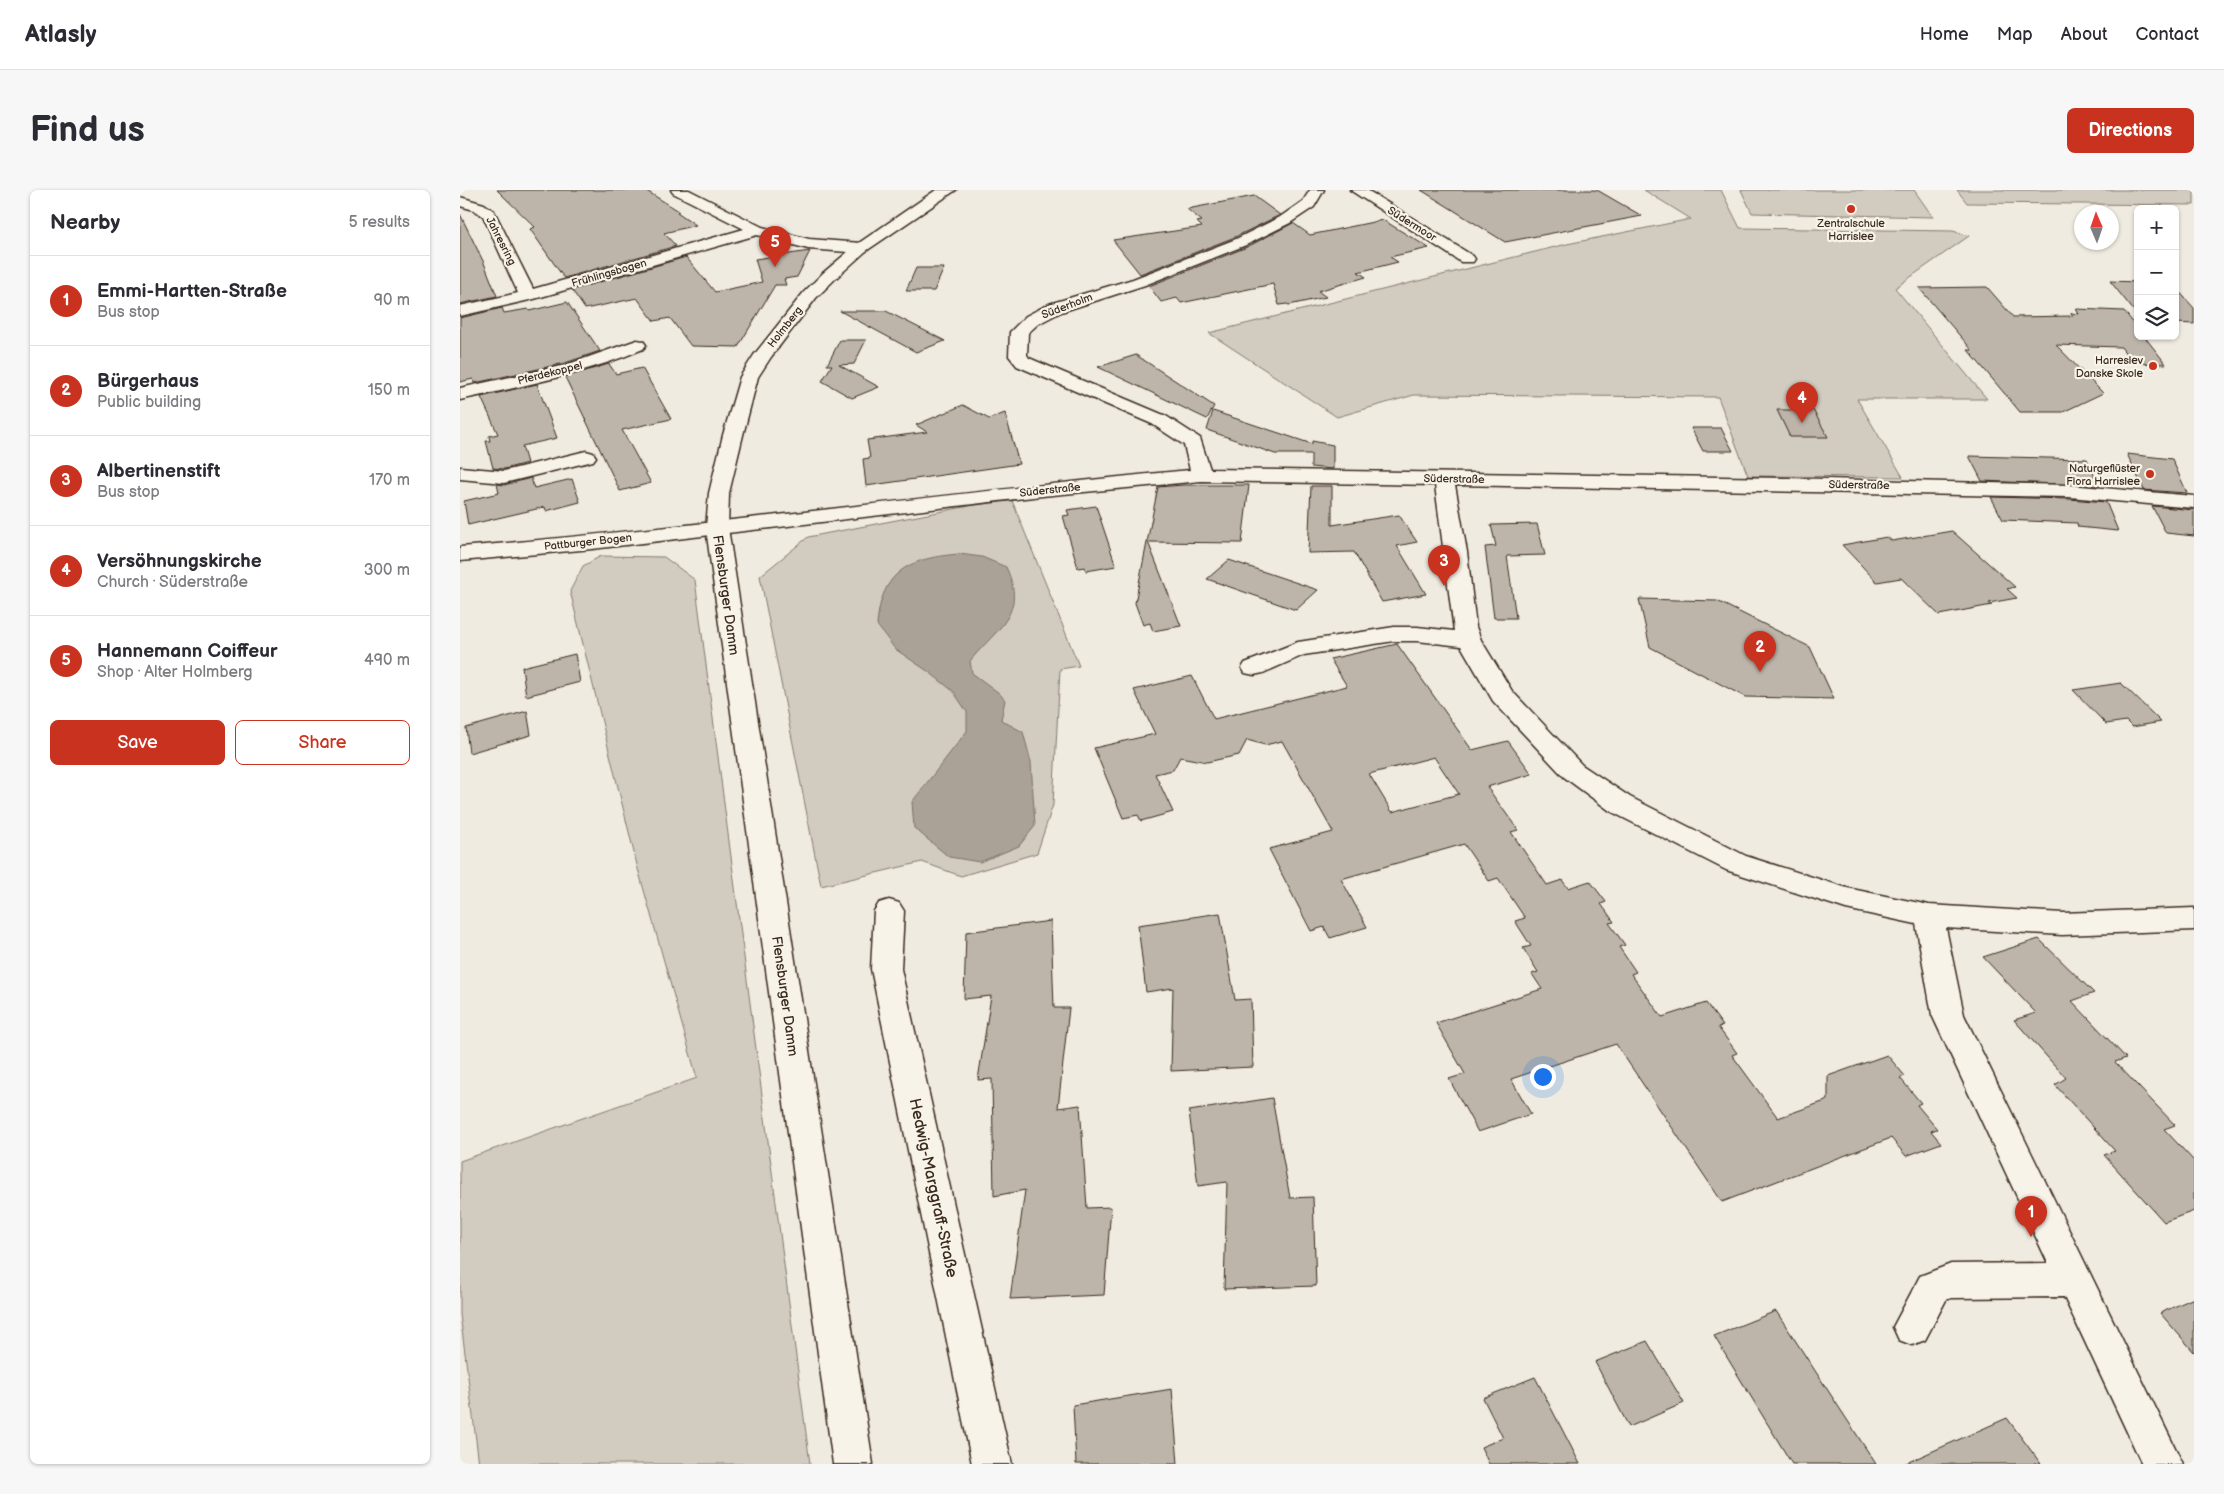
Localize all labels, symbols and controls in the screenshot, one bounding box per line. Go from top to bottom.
text: Atlasly [25,20,96,49]
text: Home [1920,24,1969,45]
text: Map [1997,24,2033,45]
text: About [2061,24,2108,45]
text: Contact [2136,24,2199,45]
button: Directions [2067,108,2194,153]
text: Find us [30,109,145,152]
marker: Zentralschule Harrislee [1845,203,1857,215]
street label: Südermoor [1385,204,1440,245]
north arrow [2074,205,2119,250]
map controls [2134,205,2179,340]
button: + [2134,205,2179,250]
text: Nearby [50,210,120,235]
text: 5 results [348,213,410,232]
street label: Jahresring [483,215,519,267]
place label: Zentralschule Harrislee [1816,217,1885,243]
pin: 5 [759,226,791,267]
button: − [2134,250,2179,295]
street label: Frühlingsbogen [570,256,648,290]
text: Emmi-Hartten-Straße [97,280,287,303]
street label: Süderholm [1040,290,1094,322]
text: 1 [63,291,69,310]
text: 90 m [374,291,410,310]
button: layers [2134,295,2179,340]
text: Bus stop [97,303,160,322]
street label: Holmberg [765,304,805,350]
place label: Harreslev Danske Skole [2076,354,2144,380]
street label: Pferdekoppel [516,359,584,387]
marker: Harreslev Danske Skole [2147,360,2159,372]
text: Bürgerhaus [97,370,199,393]
text: 2 [61,381,71,400]
text: 150 m [368,381,410,400]
pin: 4 [1786,382,1818,423]
text: Public building [97,393,201,412]
text: Albertinenstift [97,460,220,483]
place label: Naturgeflüster Flora Harrislee [2066,462,2141,488]
marker: Naturgeflüster Flora Harrislee [2144,468,2156,480]
text: 3 [61,471,71,490]
text: 170 m [369,471,410,490]
street label: Süderstraße [1423,472,1485,486]
street label: Süderstraße [1828,478,1890,492]
street label: Süderstraße [1019,480,1082,500]
text: Bus stop [97,483,160,502]
street label: Pattburger Bogen [543,531,633,553]
street label: Flensburger Damm [709,534,743,656]
pin: 3 [1428,545,1460,586]
text: Versöhnungskirche [97,550,262,573]
text: 4 [61,561,71,580]
text: 300 m [364,561,410,580]
text: Church · Süderstraße [97,573,248,592]
pin: 2 [1744,631,1776,672]
text: Hannemann Coiffeur [97,640,277,663]
text: 5 [61,651,71,670]
text: 490 m [364,651,410,670]
text: Shop · Alter Holmberg [97,663,253,682]
button: Save [50,720,225,765]
button: Share [235,720,410,765]
street label: Flensburger Damm [768,935,802,1057]
your location [1530,1064,1556,1090]
street label: Hedwig-Marggraff-Straße [905,1097,961,1280]
pin: 1 [2015,1196,2047,1237]

